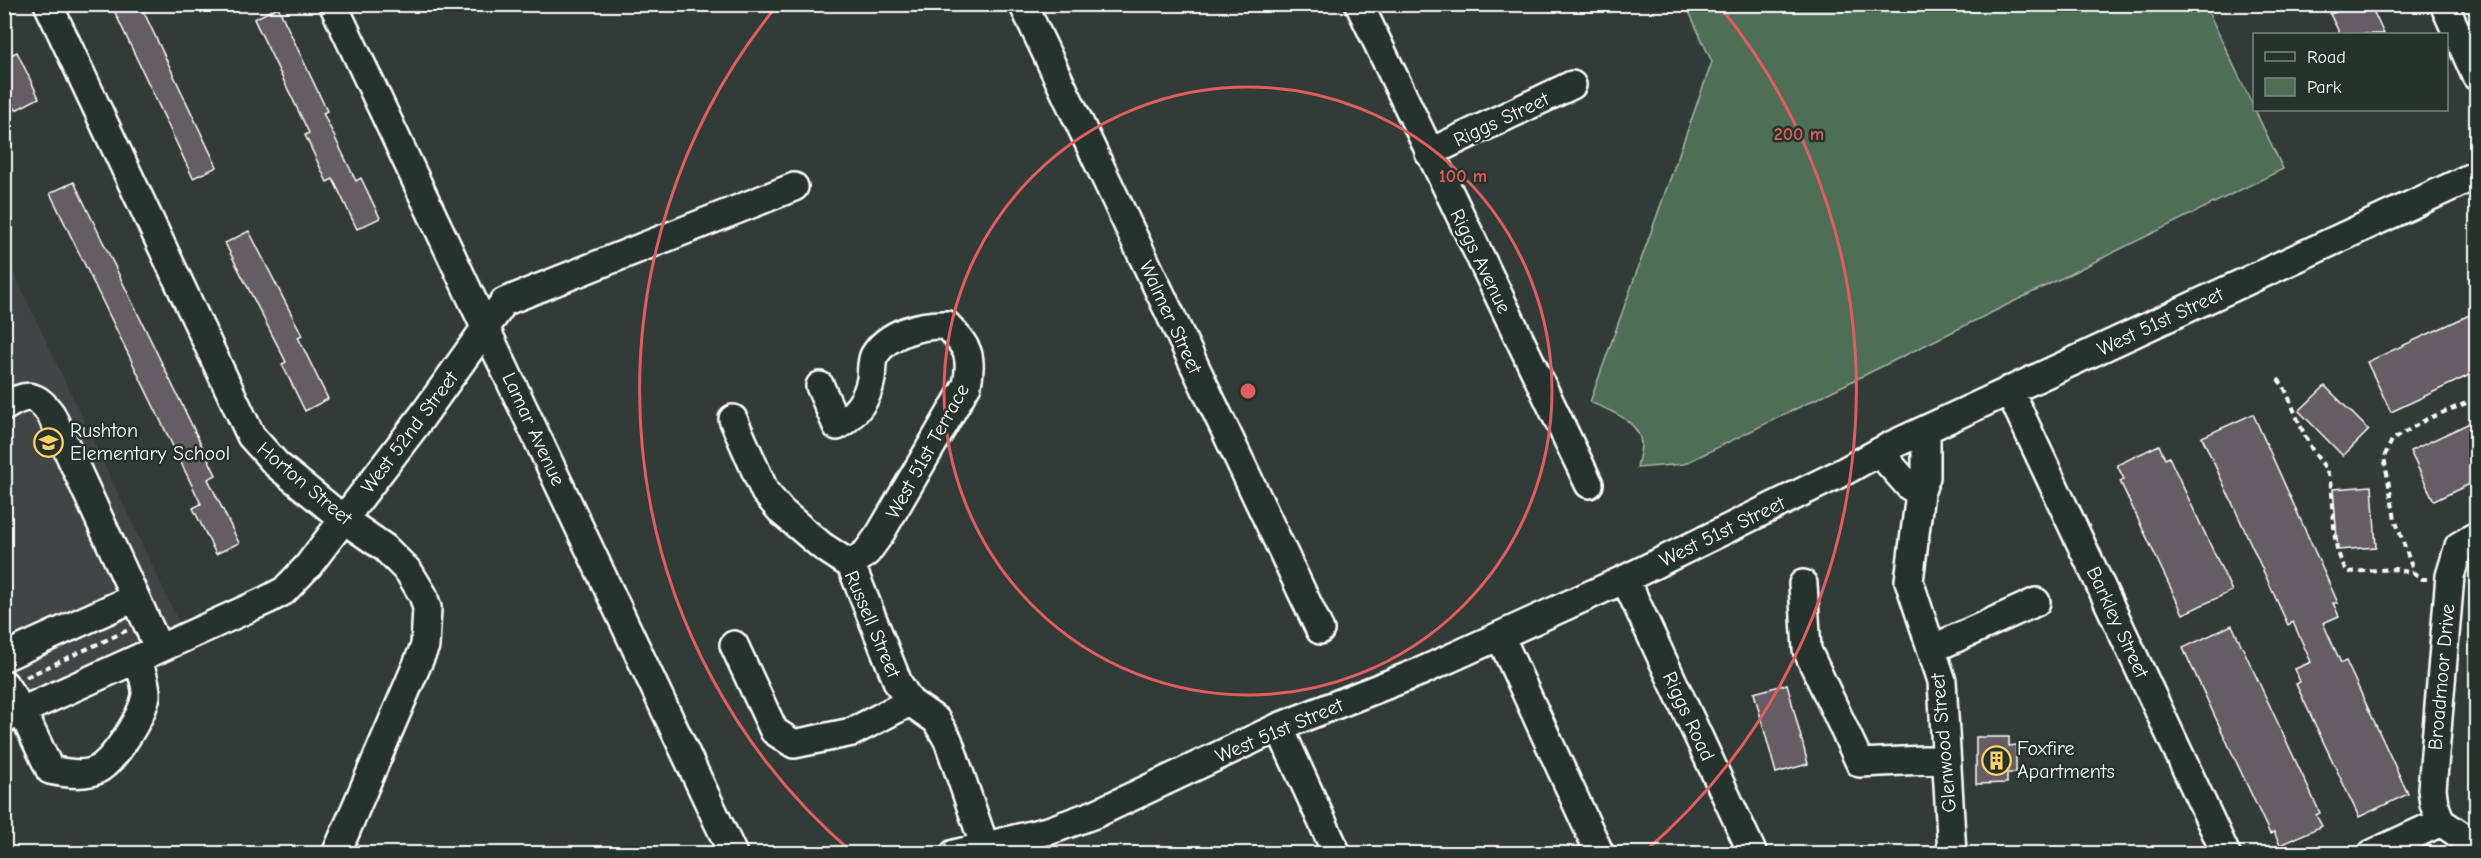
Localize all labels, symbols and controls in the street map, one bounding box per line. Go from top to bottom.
legend [2253,33,2448,111]
text: Road [2307,47,2346,68]
text: Park [2307,77,2342,98]
street label: Riggs Street [1450,87,1554,152]
text: 200 m [1774,124,1824,145]
text: 100 m [1439,166,1487,187]
street label: Riggs Avenue [1445,205,1516,317]
street label: Walmer Street [1134,257,1207,378]
street label: West 51st Street [2094,282,2228,361]
street label: West 52nd Street [356,366,463,498]
street label: Lamar Avenue [497,369,570,490]
street label: West 51st Terrace [881,380,974,523]
centre of rings [1238,381,1258,401]
place label: Rushton Elementary School [70,419,230,465]
school or university icon: Rushton Elementary School [33,426,65,458]
street label: Horton Street [253,437,358,530]
street label: West 51st Street [1656,491,1790,572]
street label: Barkley Street [2082,563,2154,683]
street label: Russell Street [840,567,906,682]
street label: Broadmoor Drive [2424,603,2459,751]
street label: Riggs Road [1658,668,1719,765]
street label: Glenwood Street [1926,671,1961,814]
street label: West 51st Street [1212,693,1348,768]
place label: Foxfire Apartments [2017,737,2115,783]
building icon: Foxfire Apartments [1980,744,2012,776]

